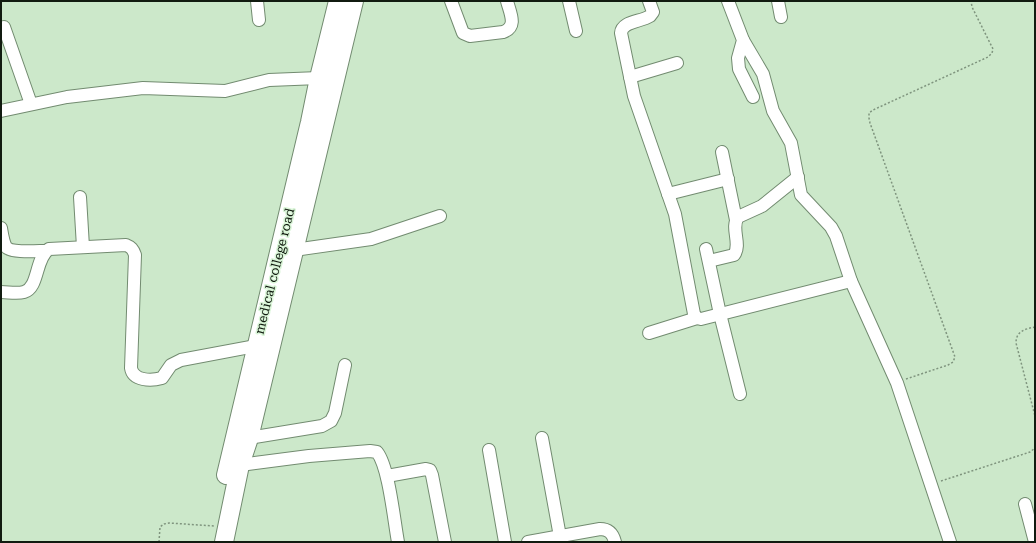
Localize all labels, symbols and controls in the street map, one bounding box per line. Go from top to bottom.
street label: medical college road [252,206,298,336]

